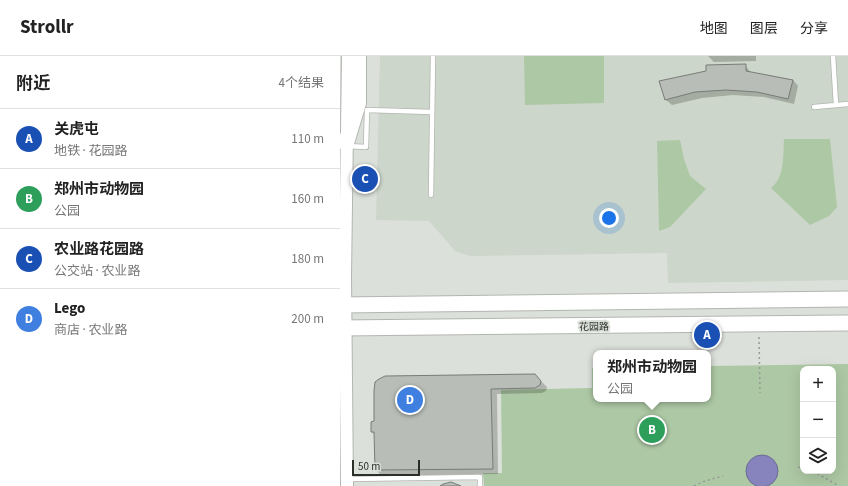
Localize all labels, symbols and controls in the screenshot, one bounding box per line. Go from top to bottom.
text: Strollr [20,14,74,41]
text: 地图 [700,19,728,39]
text: 图层 [750,19,778,39]
text: 分享 [800,19,828,39]
text: 附近 [16,72,50,96]
text: 4个结果 [279,74,324,92]
text: 关虎屯 [54,119,99,140]
text: A [25,130,33,148]
text: 110 m [291,130,324,148]
text: 地铁 · 花园路 [54,142,127,160]
pin: C [352,164,378,194]
text: 郑州市动物园 [54,179,144,200]
text: B [25,190,33,208]
text: 160 m [291,190,324,208]
text: 公园 [54,202,80,220]
your location [599,208,619,228]
text: 农业路花园路 [54,239,144,260]
text: C [25,250,33,268]
text: 180 m [291,250,324,268]
text: 公交站 · 农业路 [54,262,140,280]
text: Lego [54,298,85,319]
text: D [25,310,33,328]
text: 200 m [291,310,324,328]
street label: 花园路 [579,320,609,334]
pin: A [694,320,720,350]
text: 商店 · 农业路 [54,321,127,339]
popup [593,350,711,402]
text: 郑州市动物园 [607,357,697,378]
map controls [800,366,836,474]
button: + [800,366,836,402]
text: 公园 [607,380,633,398]
pin: D [397,385,423,415]
button: − [800,402,836,438]
pin: B [639,415,665,445]
button: layers [800,438,836,474]
scale bar [352,458,420,477]
text: 50 m [358,459,380,474]

